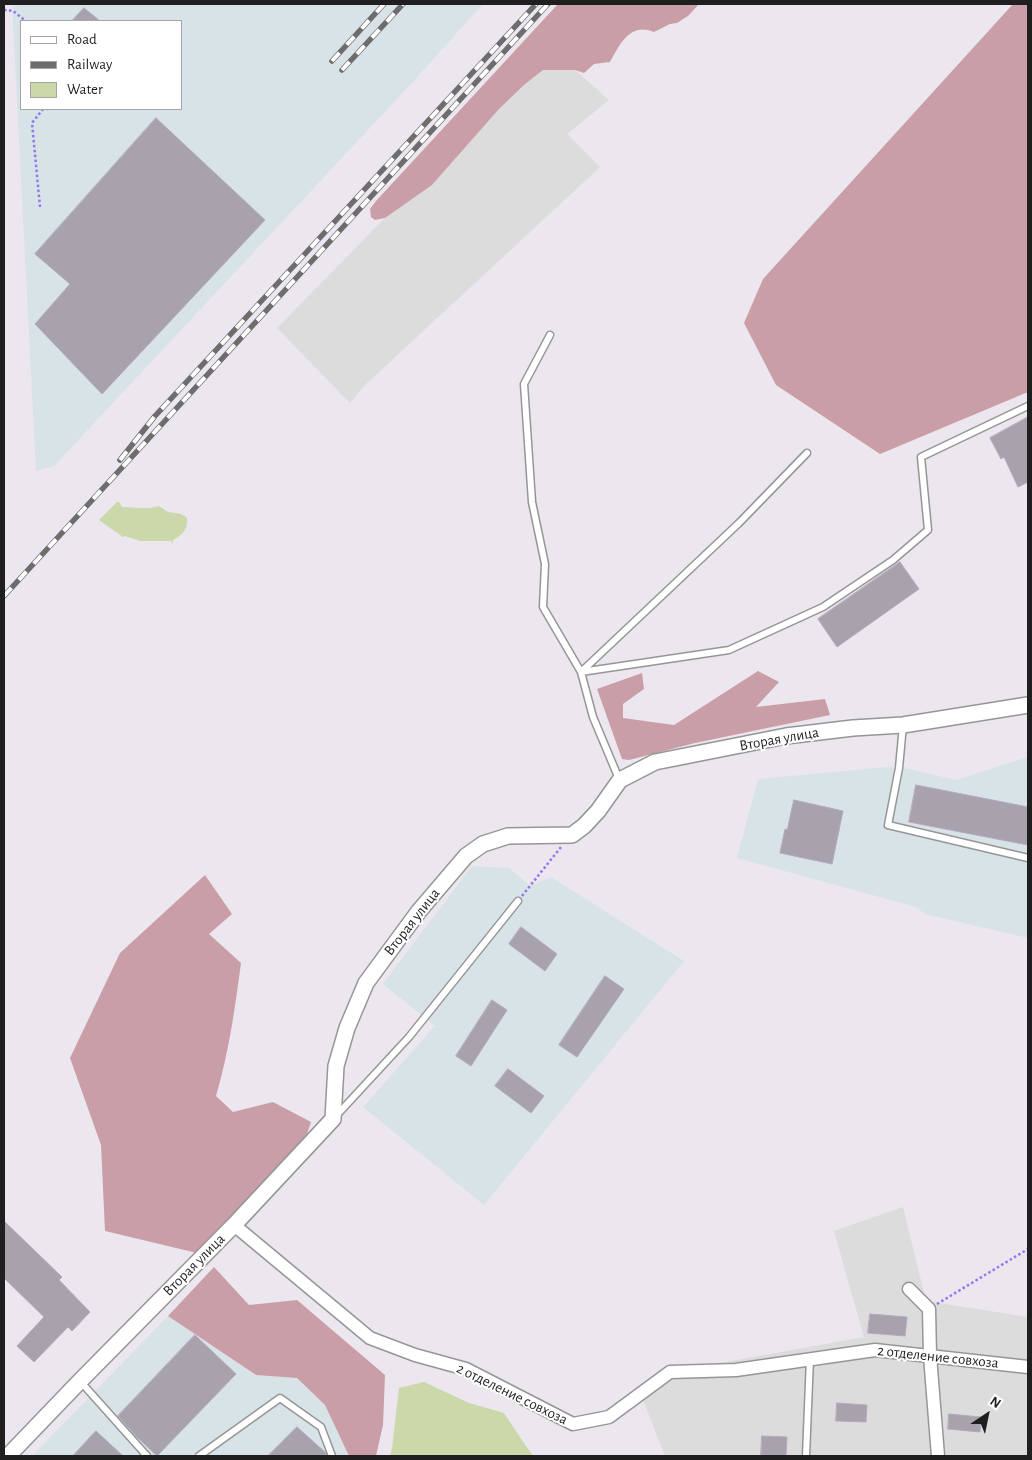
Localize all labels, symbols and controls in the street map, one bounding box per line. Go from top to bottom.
legend [20,20,182,110]
text: Road [67,32,97,47]
text: Railway [67,57,112,72]
text: Water [67,82,103,97]
street label: Вторая улица [738,723,820,755]
street label: Вторая улица [380,885,444,959]
street label: Вторая улица [159,1230,229,1300]
street label: 2 отделение совхоза [877,1342,999,1372]
street label: 2 отделение совхоза [453,1359,571,1429]
north arrow [962,1390,1012,1440]
text: N [987,1394,1003,1411]

